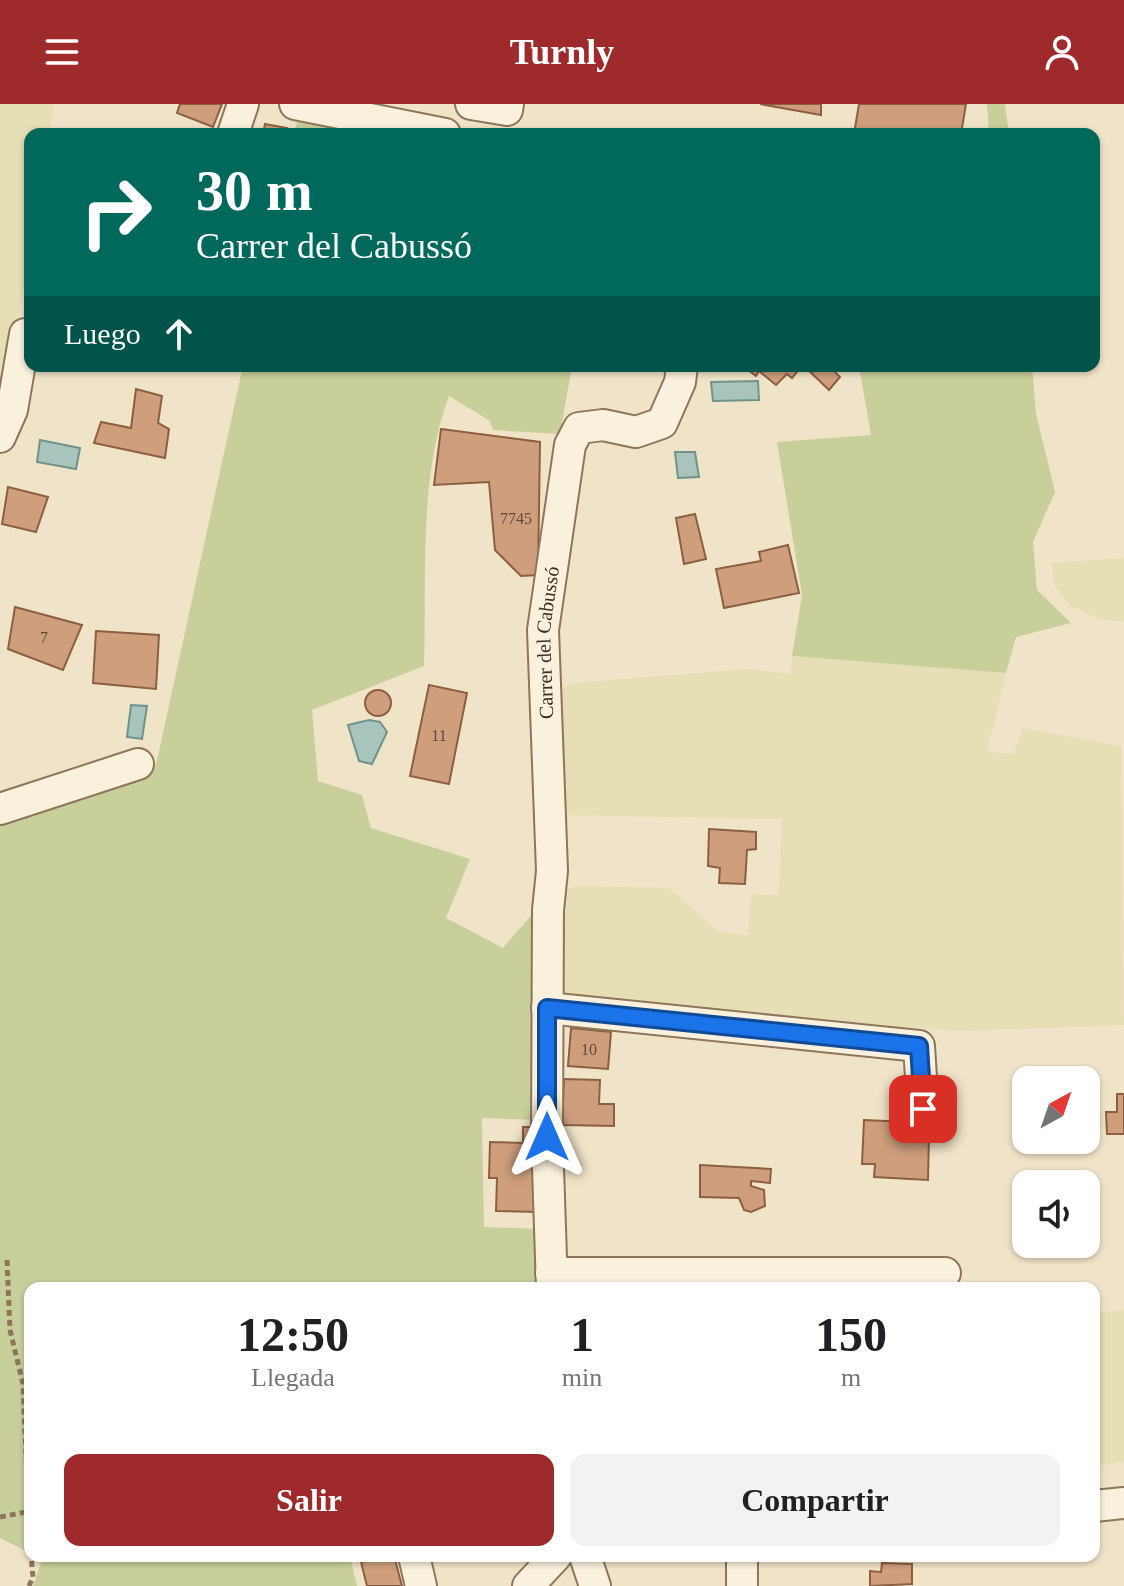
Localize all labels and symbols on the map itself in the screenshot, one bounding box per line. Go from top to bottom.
house number: 7745 [500,510,532,527]
street label: Carrer del Cabussó [532,565,563,720]
house number: 7 [40,629,48,646]
house number: 11 [431,727,447,744]
house number: 10 [581,1041,597,1058]
north arrow [1012,1066,1100,1154]
pin [889,1075,957,1143]
position arrow [505,1095,589,1179]

